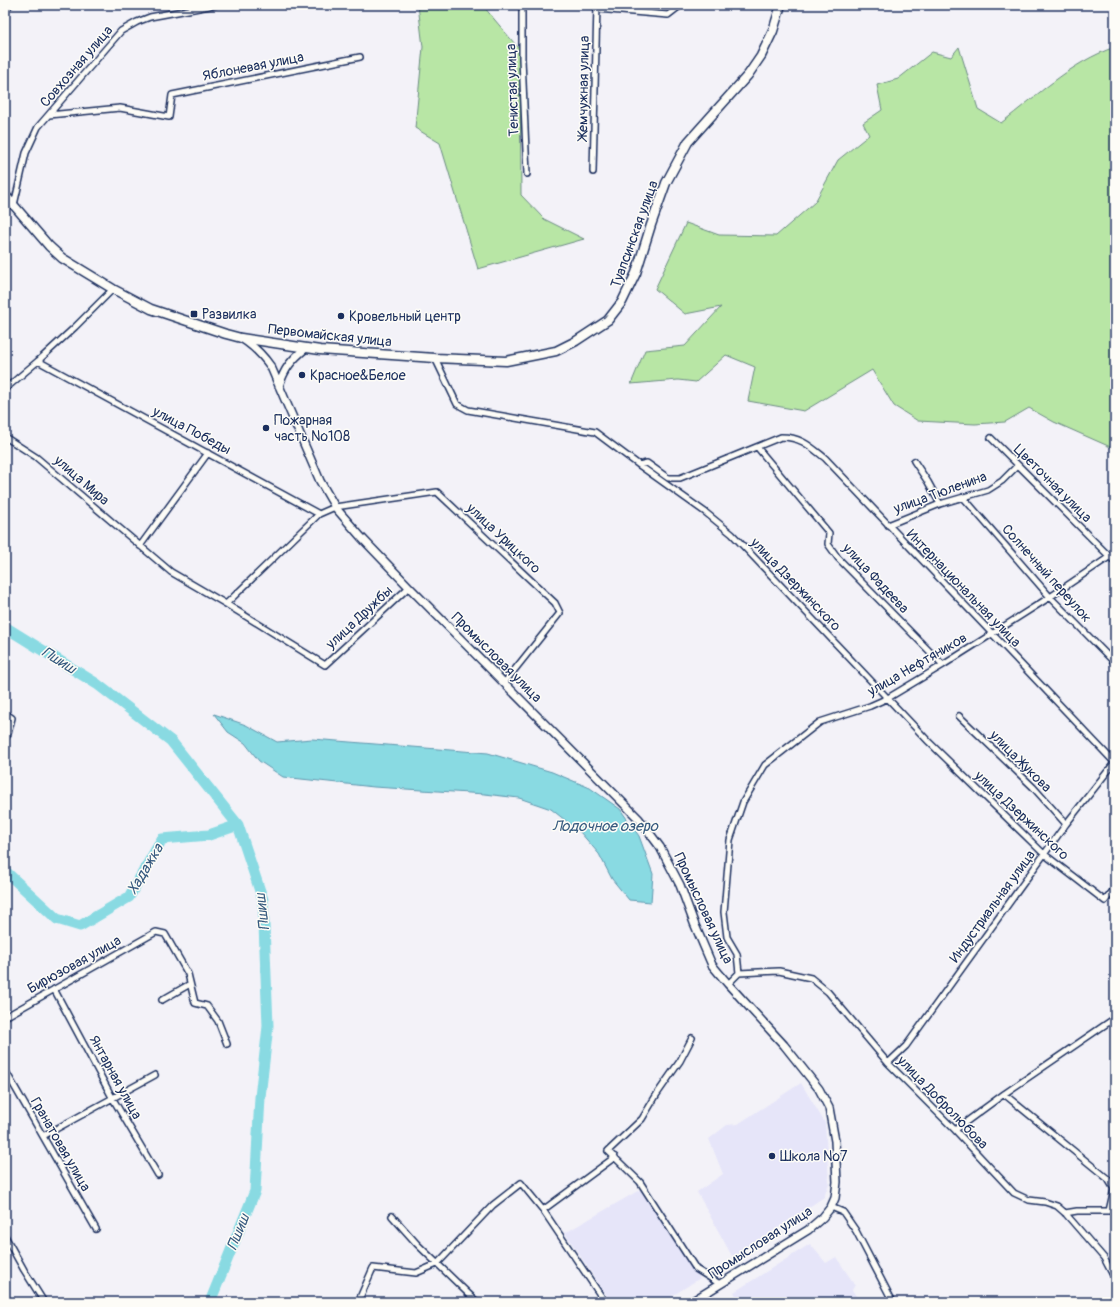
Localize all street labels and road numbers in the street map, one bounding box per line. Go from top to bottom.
street label: Совхозная улица [36,22,116,111]
street label: Жемчужная улица [574,36,593,142]
street label: Тенистая улица [502,43,523,137]
street label: Яблоневая улица [201,48,305,85]
street label: Туапсинская улица [607,178,662,290]
street label: Первомайская улица [267,321,393,350]
street label: улица Победы [149,402,234,458]
street label: Цветочная улица [1010,441,1095,526]
street label: улица Мира [50,451,113,509]
street label: улица Тюленина [890,468,989,517]
street label: улица Урицкого [462,499,545,577]
street label: Солнечный переулок [998,521,1095,626]
street label: Интернациональная улица [903,526,1024,651]
street label: улица Дзержинского [746,534,845,635]
street label: улица Фадеева [838,539,912,617]
street label: улица Дружбы [322,582,396,653]
street label: Промысловая улица [448,609,545,706]
street label: улица Нефтяников [864,629,970,700]
street label: улица Жукова [985,726,1055,796]
street label: улица Дзержинского [970,767,1073,864]
street label: Индустриальная улица [946,847,1039,966]
street label: Промысловая улица [670,850,737,966]
street label: Бирюзовая улица [25,932,124,997]
street label: Янтарная улица [86,1032,146,1122]
street label: улица Добролюбова [893,1051,992,1153]
street label: Гранатовая улица [27,1094,94,1194]
street label: Промысловая улица [705,1202,815,1282]

